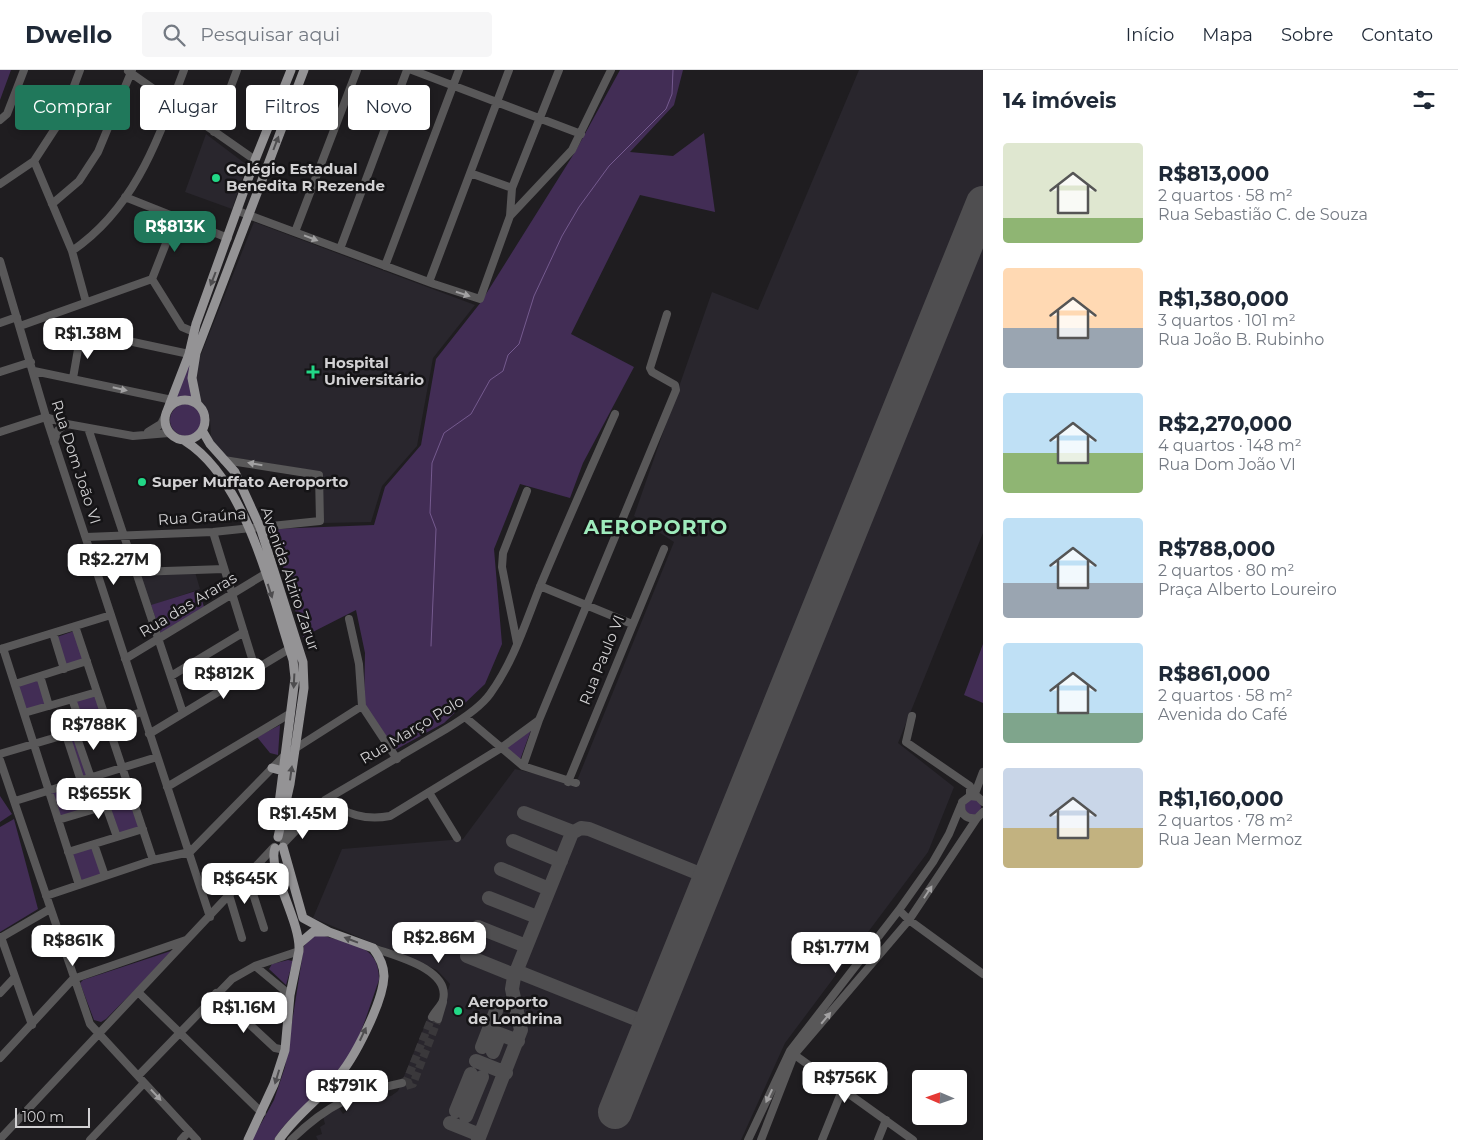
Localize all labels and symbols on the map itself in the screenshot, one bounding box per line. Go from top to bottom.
one-way arrow [273,135,280,150]
place label: Colégio Estadual Benedita R Rezende [226,159,385,195]
marker: Colégio Estadual Benedita R Rezende [210,172,222,184]
pin: R$813K [134,210,216,253]
one-way arrow [304,234,319,242]
one-way arrow [209,272,216,287]
one-way arrow [456,290,471,298]
pin: R$1.38M [42,318,134,360]
place label: Hospital Universitário [324,353,424,389]
marker: Hospital Universitário [306,365,320,379]
one-way arrow [113,385,128,393]
street label: Rua Dom João VI [47,397,105,526]
one-way arrow [246,459,262,467]
place label: Super Muffato Aeroporto [152,472,348,491]
marker: Super Muffato Aeroporto [136,476,148,488]
street label: Rua Graúna [157,504,247,529]
street label: Avenida Alziro Zarur [257,504,324,653]
district label: AEROPORTO [583,515,728,539]
pin: R$2.27M [68,544,160,586]
street label: Rua das Araras [135,568,240,641]
one-way arrow [266,584,274,599]
street label: Rua Paulo VI [575,612,628,708]
pin: R$812K [183,658,265,700]
one-way arrow [289,673,297,689]
street label: Rua Março Polo [356,691,467,768]
pin: R$788K [53,708,135,751]
one-way arrow [288,764,296,780]
pin: R$655K [58,778,140,820]
pin: R$1.45M [257,798,349,840]
pin: R$645K [204,862,286,905]
one-way arrow [923,885,933,899]
pin: R$2.86M [393,922,485,964]
pin: R$861K [32,924,114,967]
pin: R$1.77M [790,932,882,974]
one-way arrow [343,936,358,944]
pin: R$1.16M [198,992,290,1034]
place label: Aeroporto de Londrina [467,992,562,1028]
marker: Aeroporto de Londrina [452,1005,464,1017]
one-way arrow [820,1012,831,1024]
one-way arrow [359,1027,367,1041]
pin: R$756K [804,1062,886,1104]
one-way arrow [272,1070,280,1085]
pin: R$791K [306,1070,388,1112]
north arrow [912,1070,968,1125]
one-way arrow [765,1088,773,1103]
one-way arrow [150,1089,162,1101]
scale bar [15,1105,90,1128]

